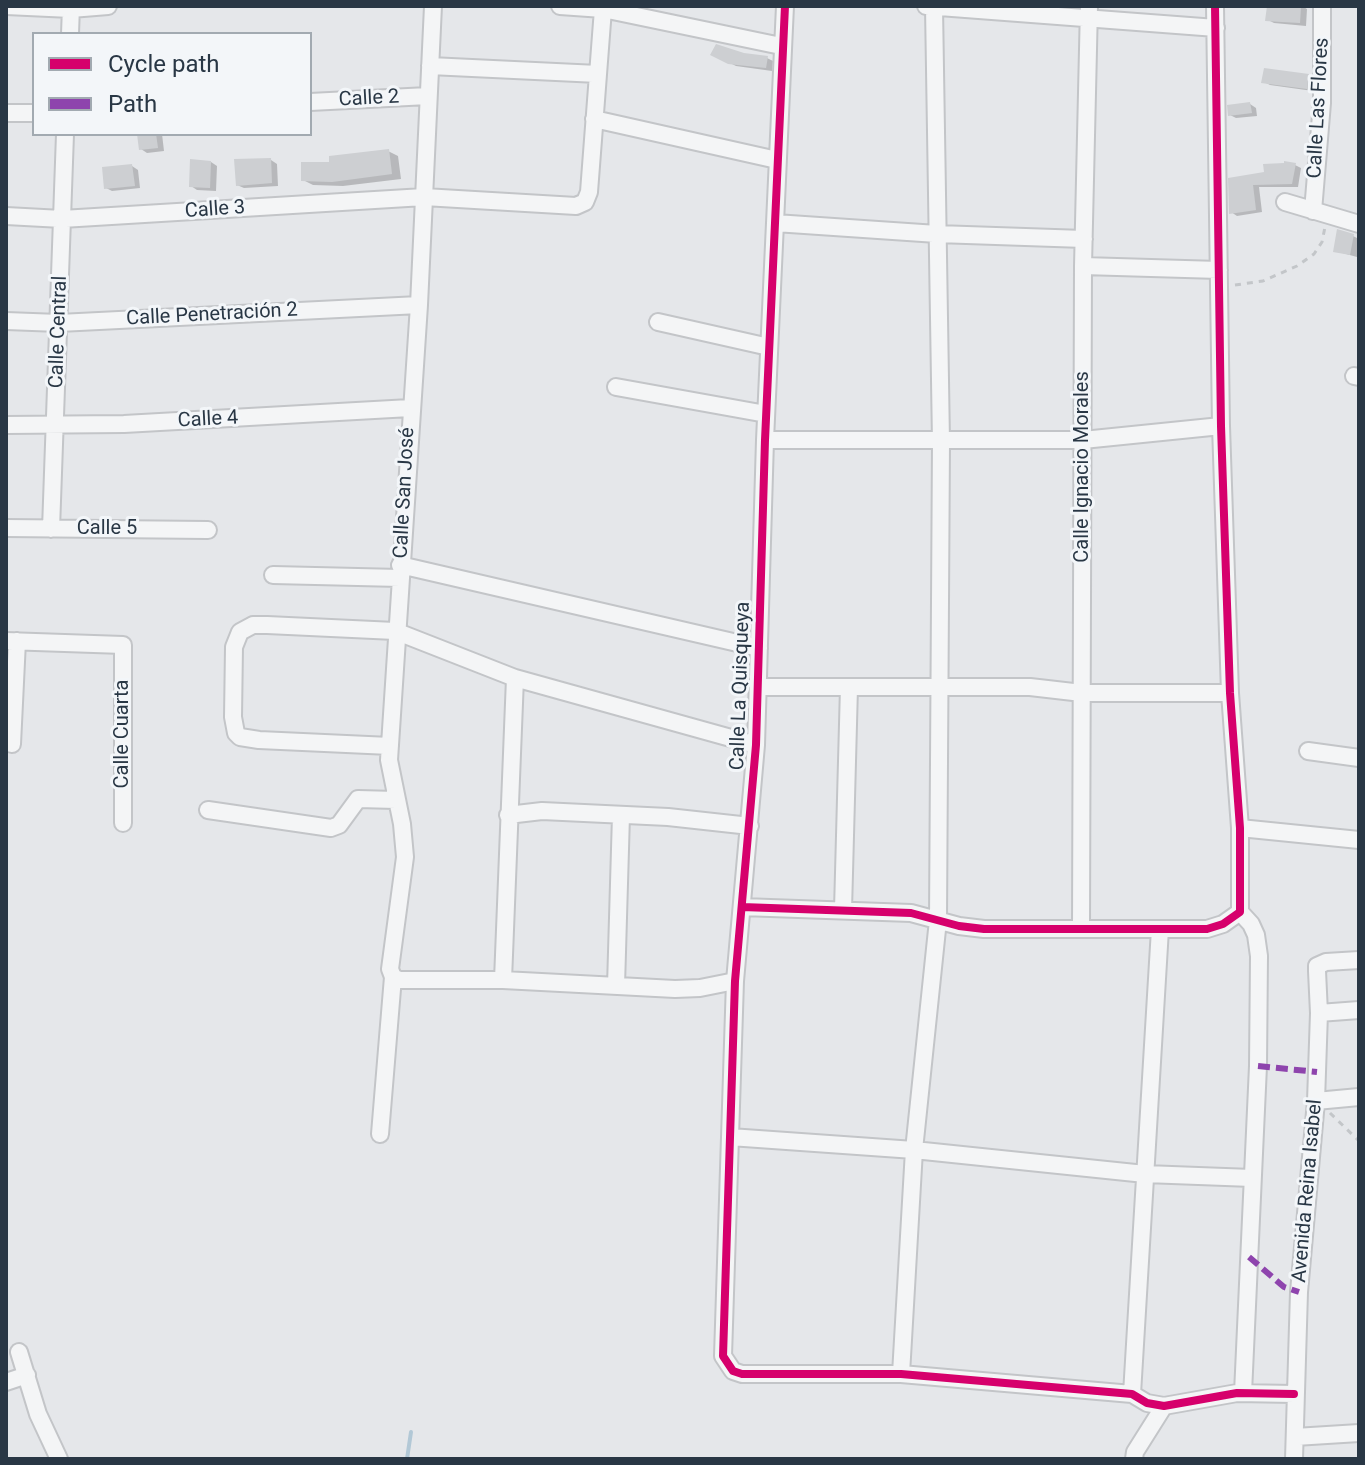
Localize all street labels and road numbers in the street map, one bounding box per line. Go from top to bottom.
street label: Calle Las Flores [1303,37,1335,179]
street label: Calle 2 [338,85,400,113]
street label: Calle 3 [184,196,246,224]
street label: Calle Central [45,275,73,389]
street label: Calle Penetración 2 [126,299,298,331]
street label: Calle Ignacio Morales [1071,371,1095,563]
street label: Calle 4 [177,406,239,434]
street label: Calle San José [390,427,420,559]
street label: Calle 5 [77,517,137,541]
street label: Calle La Quisqueya [726,601,756,771]
street label: Calle Cuarta [111,680,135,788]
street label: Avenida Reina Isabel [1288,1098,1328,1284]

